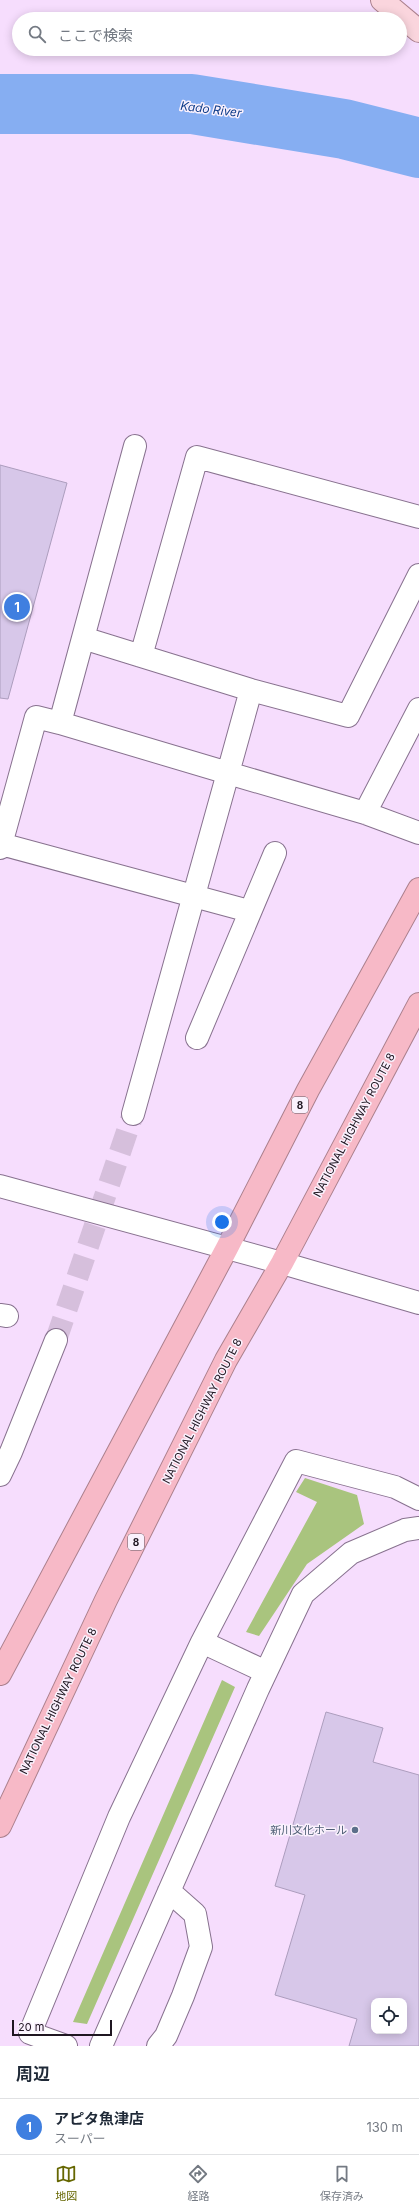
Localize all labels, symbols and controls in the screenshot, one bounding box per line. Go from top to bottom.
search box [12,12,407,56]
icon: search [26,23,48,45]
text: ここで検索 [58,26,133,45]
water label: Kado River [180,98,243,120]
pin: 1 [4,592,30,622]
street label: NATIONAL HIGHWAY ROUTE 8 [310,1050,398,1199]
road number: 8 [292,1097,308,1113]
your location [212,1212,232,1232]
street label: NATIONAL HIGHWAY ROUTE 8 [159,1336,245,1486]
road number: 8 [128,1534,144,1550]
street label: NATIONAL HIGHWAY ROUTE 8 [16,1625,100,1776]
place label: 新川文化ホール [270,1823,347,1837]
marker: 新川文化ホール [350,1825,360,1835]
map controls [371,1998,407,2034]
button: locate [371,1998,407,2034]
scale bar [12,2018,112,2037]
text: 20 m [18,2020,44,2034]
text: 周辺 [16,2064,50,2084]
text: アピタ魚津店 [54,2109,144,2128]
text: 1 [26,2119,32,2135]
text: 130 m [366,2119,403,2135]
text: スーパー [54,2130,106,2146]
tab: 地図 [55,2163,77,2203]
tab: 経路 [187,2163,209,2203]
tab: 保存済み [320,2163,364,2203]

